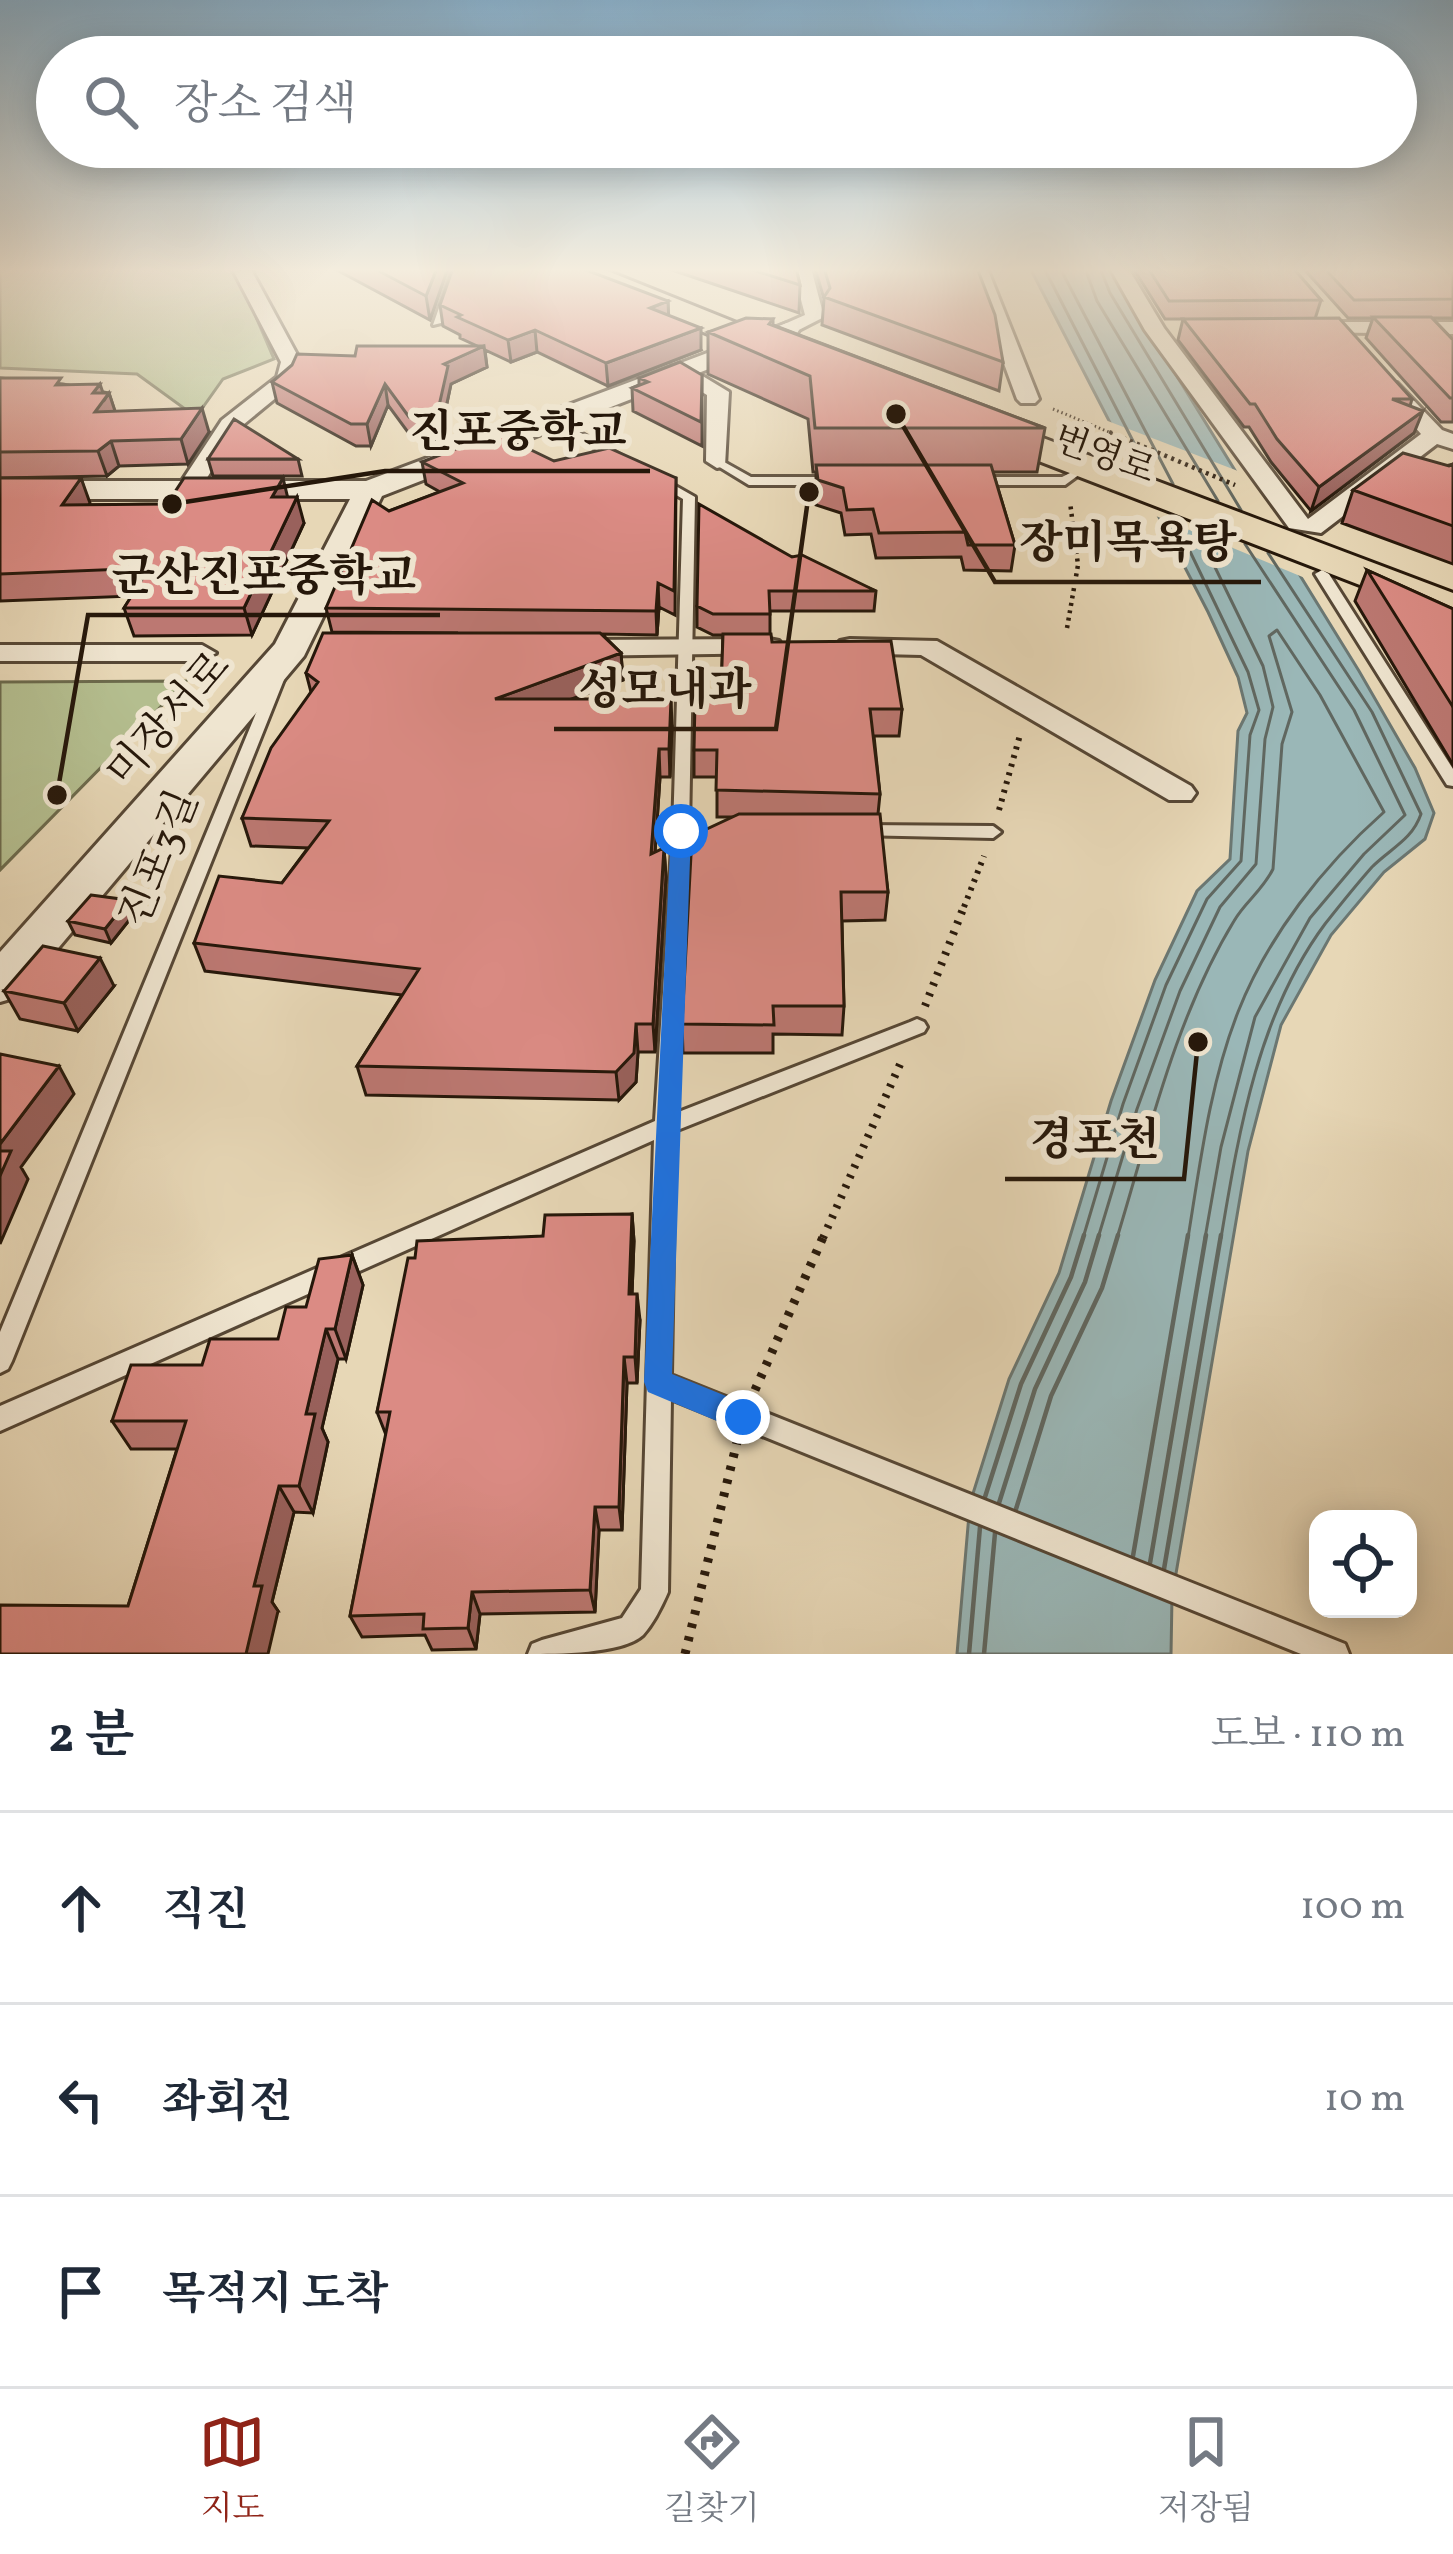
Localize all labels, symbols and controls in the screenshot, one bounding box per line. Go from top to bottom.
search box [36,36,1417,168]
icon: search [78,69,144,135]
text: 장소 검색 [174,75,357,138]
callout: 진포중학교 [385,390,650,471]
text: 진포중학교 [409,403,627,466]
street label: 번영로 [1046,415,1161,498]
callout: 장미목욕탕 [995,501,1261,582]
text: 장미목욕탕 [1019,514,1237,577]
callout: 군산진포중학교 [88,534,440,615]
text: 군산진포중학교 [112,547,416,610]
street label: 미장서로 [95,640,246,802]
callout: 성모내과 [554,648,776,729]
text: 성모내과 [578,661,752,724]
street label: 진포3길 [107,782,215,937]
route start [654,804,708,858]
callout: 경포천 [1005,1098,1184,1179]
text: 경포천 [1030,1111,1160,1174]
route end [716,1390,770,1444]
map controls [1309,1510,1417,1618]
button: locate [1309,1510,1417,1618]
text: 2 분 [48,1702,134,1773]
text: 도보 · 110 m [1210,1709,1405,1763]
icon: ahead [48,1875,114,1941]
text: 직진 [162,1881,249,1944]
text: 100 m [1300,1881,1405,1935]
icon: left [48,2067,114,2133]
text: 좌회전 [162,2073,292,2136]
text: 10 m [1324,2073,1405,2127]
icon: arrive [48,2259,114,2325]
text: 목적지 도착 [162,2265,388,2328]
tab: 지도 [199,2409,265,2534]
tab: 길찾기 [664,2409,759,2534]
tab: 저장됨 [1158,2409,1254,2534]

